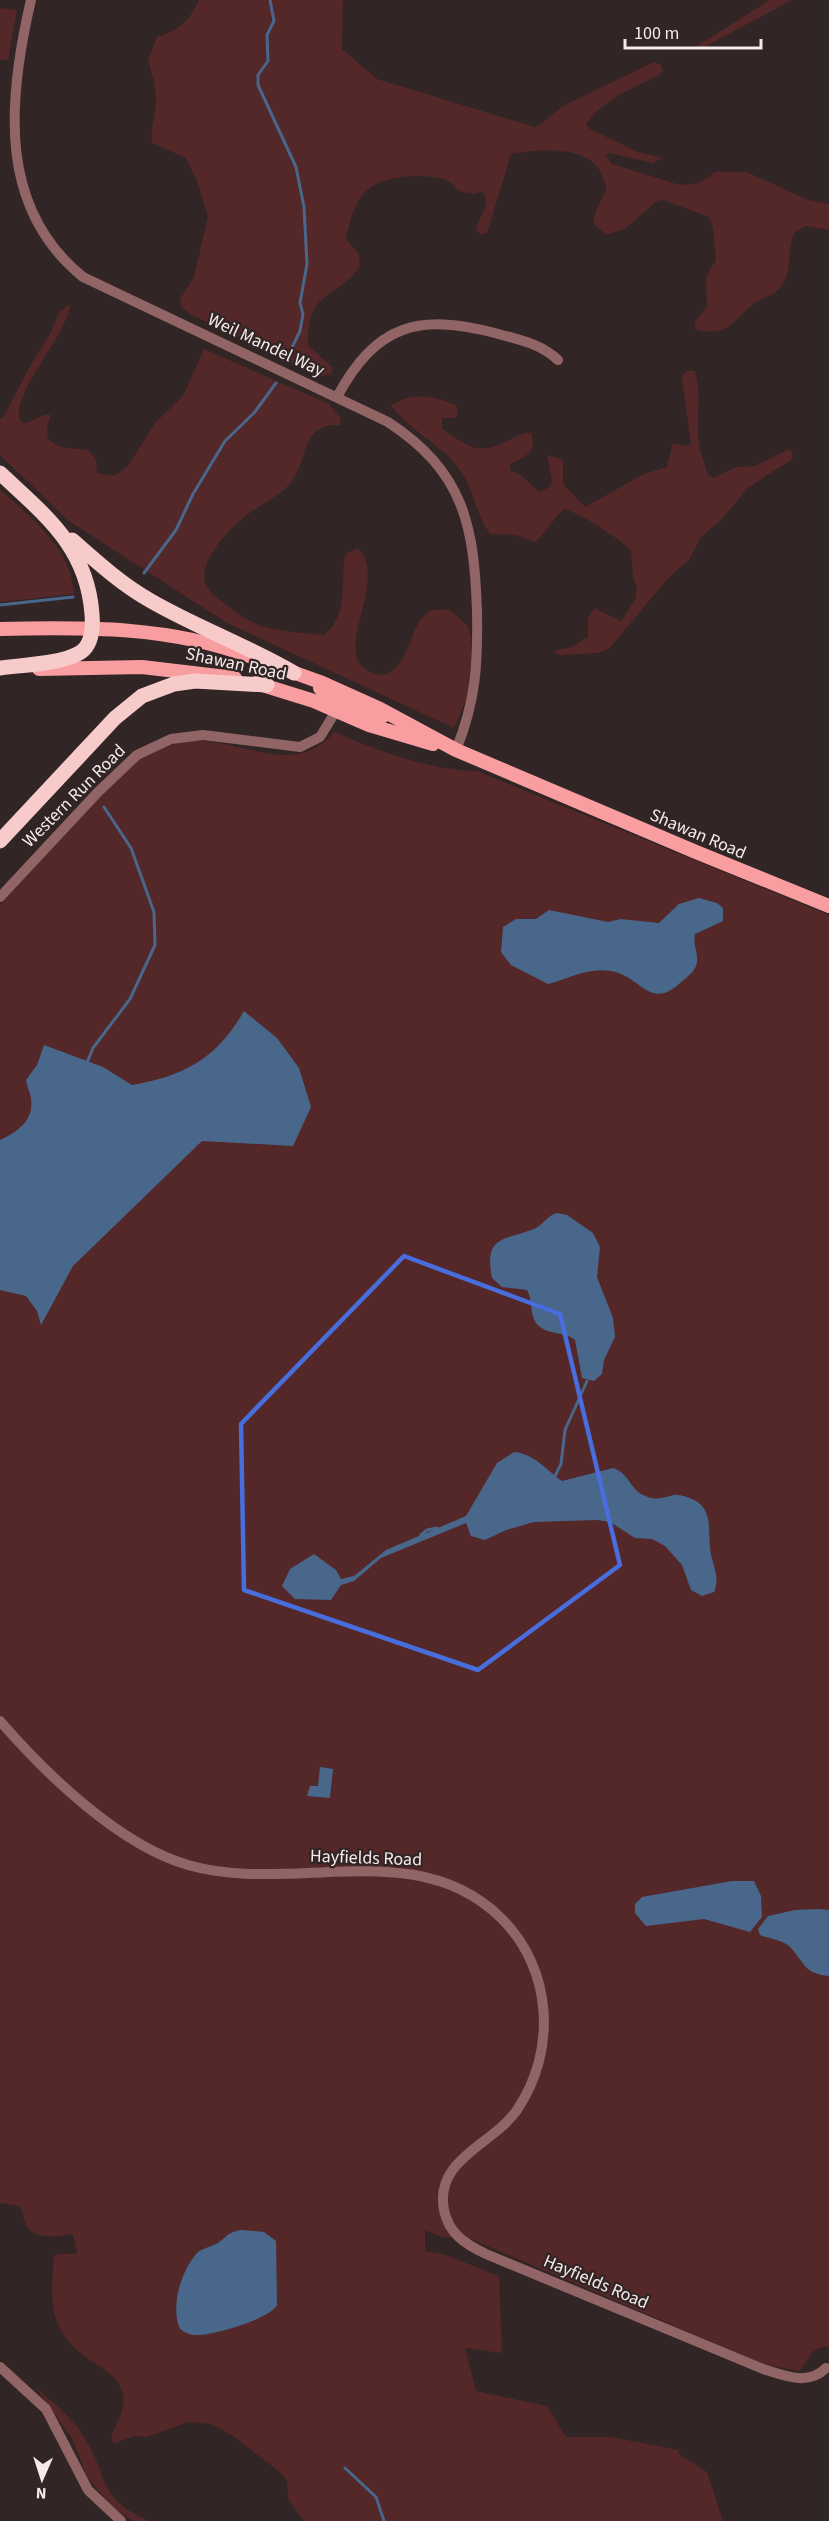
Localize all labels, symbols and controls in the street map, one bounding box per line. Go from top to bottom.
scale bar [625,12,762,50]
text: 100 m [634,21,679,46]
street label: Weil Mandel Way [204,307,329,383]
street label: Shawan Road [183,641,289,687]
street label: Western Run Road [17,739,131,853]
street label: Shawan Road [646,802,750,866]
street label: Hayfields Road [310,1844,422,1872]
street label: Hayfields Road [539,2249,653,2315]
north arrow [12,2449,72,2509]
text: N [35,2482,47,2504]

